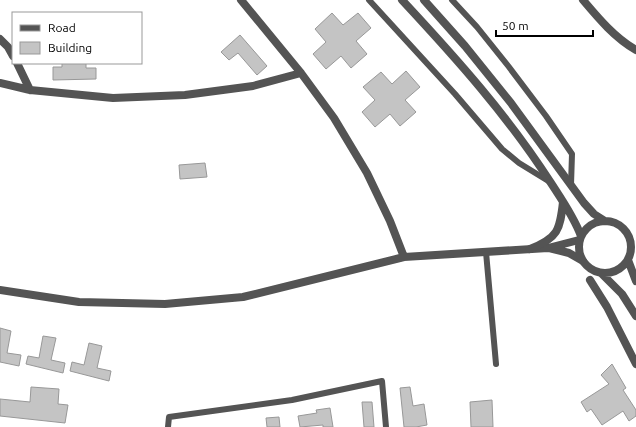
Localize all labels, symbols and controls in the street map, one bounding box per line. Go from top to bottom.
legend [12,12,142,64]
scale bar [496,12,593,38]
text: 50 m [502,19,529,32]
text: Road [48,21,76,34]
text: Building [48,41,92,54]

